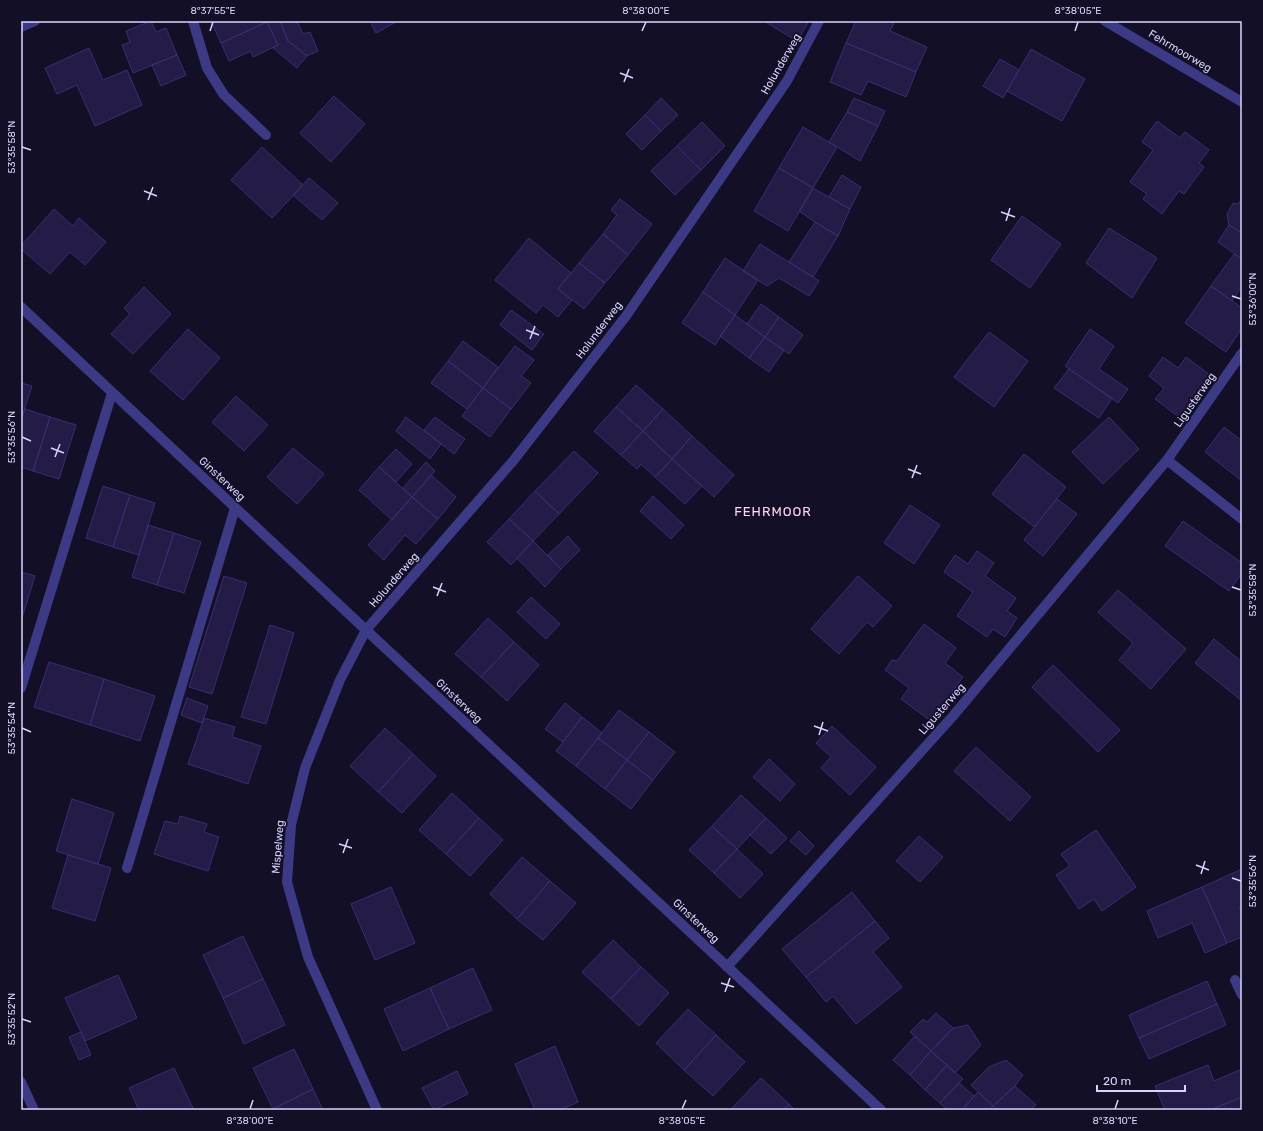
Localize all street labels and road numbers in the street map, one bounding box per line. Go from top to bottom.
street label: Fehrmoorweg [1146,27,1214,75]
street label: Holunderweg [758,31,804,97]
street label: Holunderweg [573,299,625,361]
street label: Ligusterweg [1171,370,1219,430]
street label: Ginsterweg [196,454,248,504]
street label: Holunderweg [367,550,421,610]
street label: Ginsterweg [433,676,485,726]
street label: Ligusterweg [916,681,968,737]
street label: Mispelweg [269,820,287,874]
street label: Ginsterweg [670,896,722,946]

